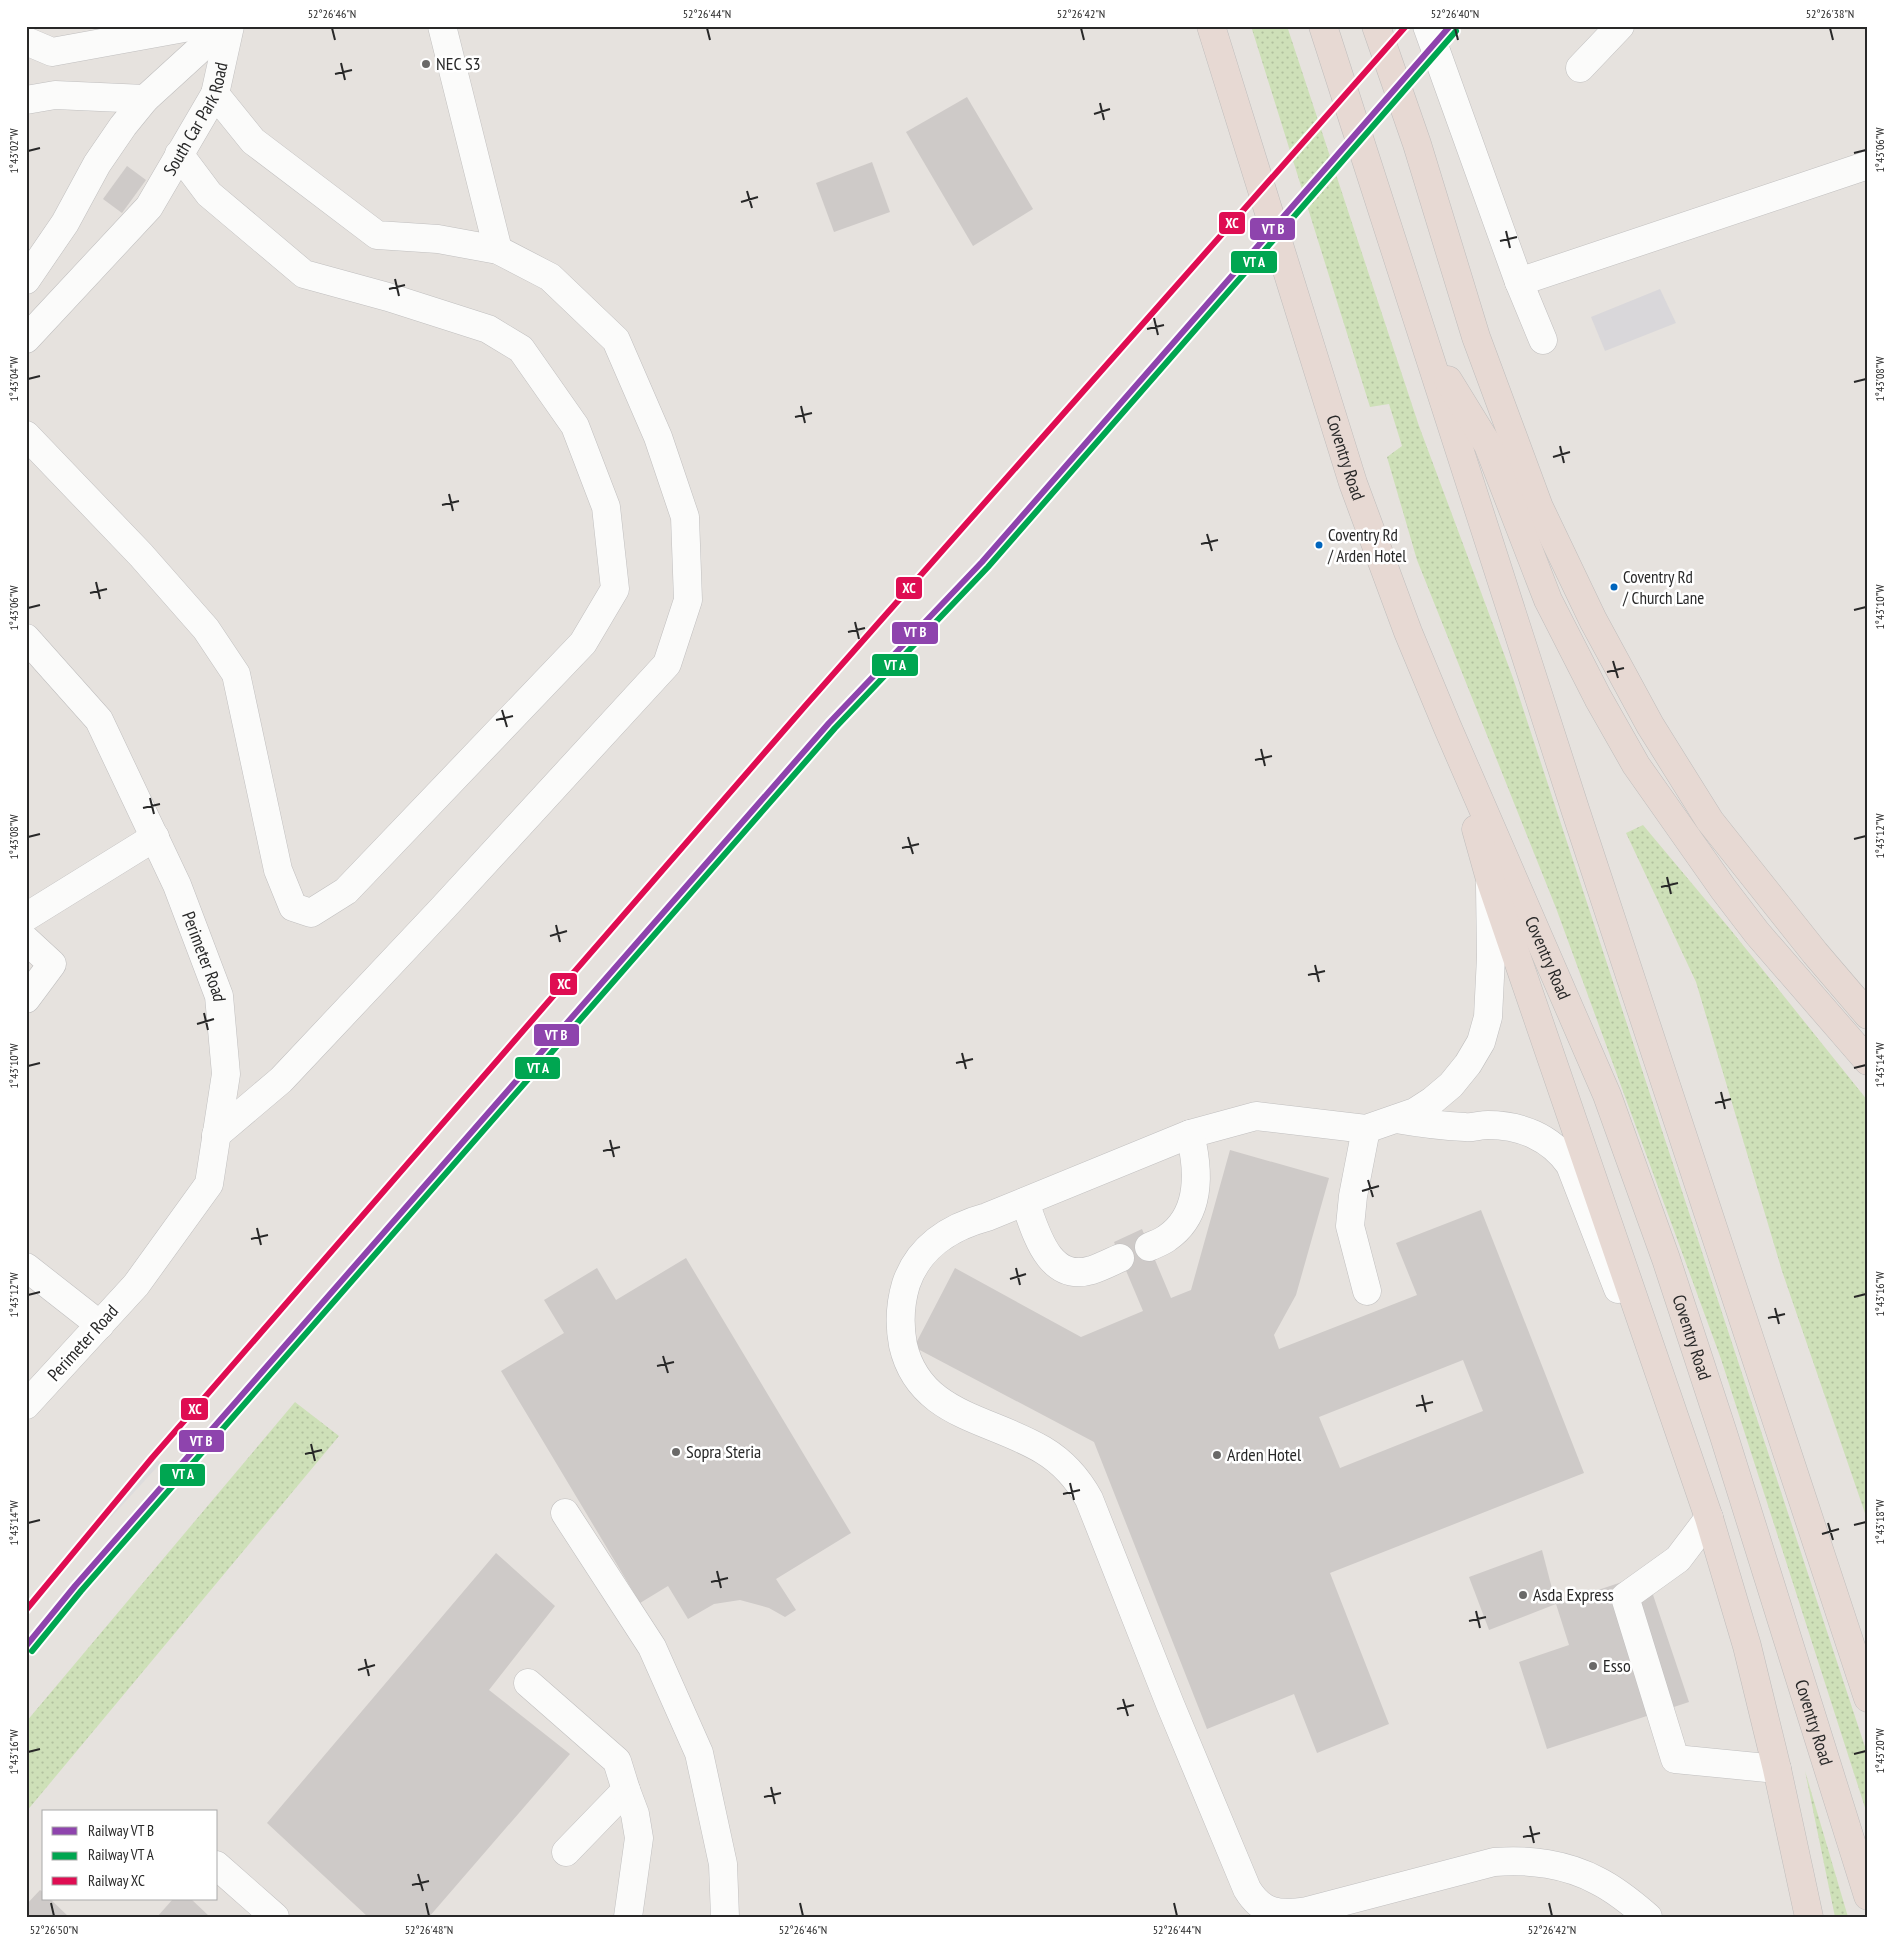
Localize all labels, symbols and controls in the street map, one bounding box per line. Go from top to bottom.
text: 52°26'46"N [308,6,356,21]
text: 52°26'44"N [683,6,731,21]
text: 52°26'42"N [1057,6,1105,21]
text: 52°26'40"N [1431,6,1479,21]
text: 52°26'38"N [1806,6,1854,21]
place label: NEC S3 [436,52,481,75]
marker: NEC S3 [420,58,432,70]
street label: South Car Park Road [158,60,233,180]
text: 1°43'06"W [1872,127,1887,173]
text: 1°43'02"W [6,128,21,174]
line badge: XC [1218,211,1246,235]
text: XC [1225,214,1239,232]
line badge: VT B [1249,217,1296,241]
text: VT B [1261,220,1284,238]
line badge: VT A [1230,250,1278,274]
text: VT A [1242,253,1266,271]
text: 1°43'04"W [6,356,21,402]
text: 1°43'08"W [1872,356,1887,402]
street label: Coventry Road [1322,412,1370,503]
place label: Coventry Rd / Arden Hotel [1327,524,1406,567]
marker: Coventry Rd / Arden Hotel [1314,540,1324,550]
place label: Coventry Rd / Church Lane [1622,566,1704,609]
line badge: XC [895,576,923,600]
text: XC [902,579,916,597]
marker: Coventry Rd / Church Lane [1609,582,1619,592]
text: 1°43'10"W [1872,584,1887,630]
text: 1°43'06"W [6,585,21,631]
line badge: VT B [891,621,939,645]
text: VT B [903,623,926,641]
line badge: VT A [871,653,919,677]
text: VT A [883,656,907,674]
text: 1°43'12"W [1872,813,1887,859]
text: 1°43'08"W [6,814,21,860]
street label: Perimeter Road [177,908,231,1002]
street label: Coventry Road [1520,913,1576,1003]
line badge: XC [549,972,578,996]
text: XC [557,975,571,993]
line badge: VT B [533,1023,580,1047]
text: VT B [544,1026,567,1044]
text: 1°43'14"W [1872,1042,1887,1088]
text: 1°43'10"W [6,1043,21,1089]
line badge: VT A [514,1056,561,1080]
text: VT A [526,1059,550,1077]
text: 1°43'16"W [1872,1271,1887,1317]
text: 1°43'12"W [6,1272,21,1318]
street label: Coventry Road [1667,1292,1717,1383]
street label: Perimeter Road [42,1300,123,1386]
line badge: XC [180,1397,209,1421]
text: XC [188,1400,202,1418]
line badge: VT B [178,1429,225,1453]
text: VT B [189,1432,212,1450]
place label: Sopra Steria [686,1440,761,1463]
place label: Arden Hotel [1227,1443,1302,1466]
marker: Sopra Steria [670,1446,682,1458]
marker: Arden Hotel [1211,1449,1223,1461]
line badge: VT A [159,1463,206,1487]
text: VT A [171,1465,195,1483]
text: 1°43'18"W [1872,1499,1887,1545]
text: 1°43'14"W [6,1500,21,1546]
place label: Asda Express [1533,1583,1614,1606]
marker: Asda Express [1517,1589,1529,1601]
place label: Esso [1603,1654,1631,1677]
marker: Esso [1587,1660,1599,1672]
street label: Coventry Road [1790,1677,1838,1768]
text: 1°43'20"W [1872,1728,1887,1774]
text: 1°43'16"W [6,1729,21,1775]
legend [42,1810,218,1900]
text: Railway VT B [88,1821,154,1840]
text: Railway VT A [88,1845,155,1864]
text: Railway XC [88,1871,145,1890]
text: 52°26'50"N [30,1922,78,1937]
text: 52°26'48"N [405,1922,453,1937]
text: 52°26'46"N [779,1922,827,1937]
text: 52°26'44"N [1153,1922,1201,1937]
text: 52°26'42"N [1528,1922,1576,1937]

